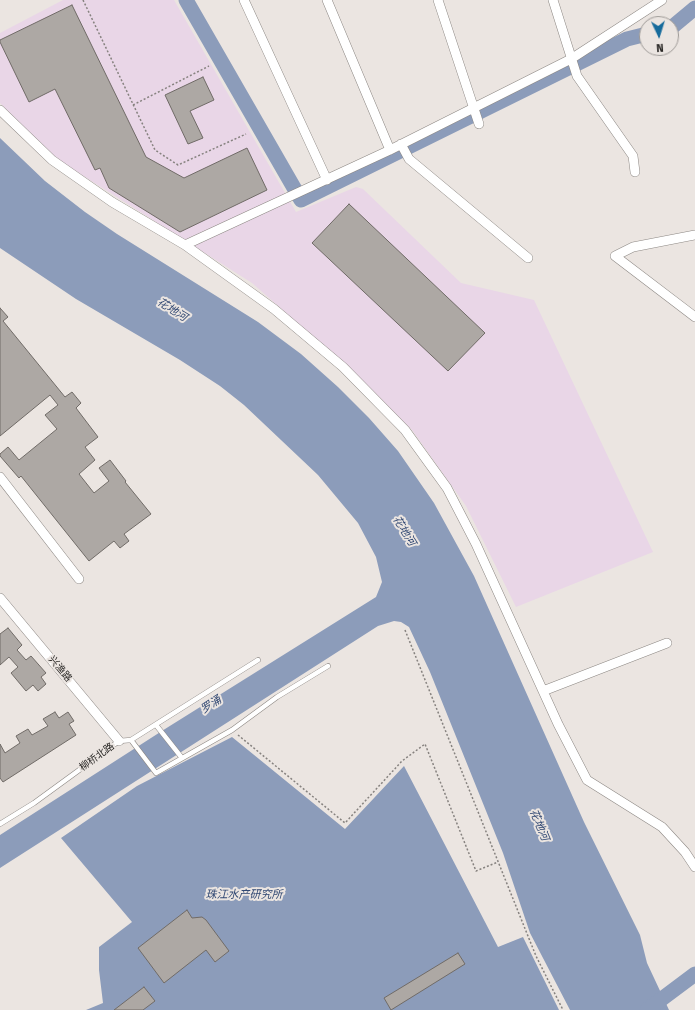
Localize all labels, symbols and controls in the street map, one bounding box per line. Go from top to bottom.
north arrow [639,16,679,56]
text: N [656,41,664,54]
water label: 花地河 [155,296,189,324]
water label: 花地河 [390,514,418,548]
street label: 兴渔路 [46,654,74,684]
water label: 罗涌 [198,693,224,717]
street label: 柳桥北路 [77,740,117,774]
water label: 花地河 [526,807,552,843]
water label: 珠江水产研究所 [206,888,282,902]

